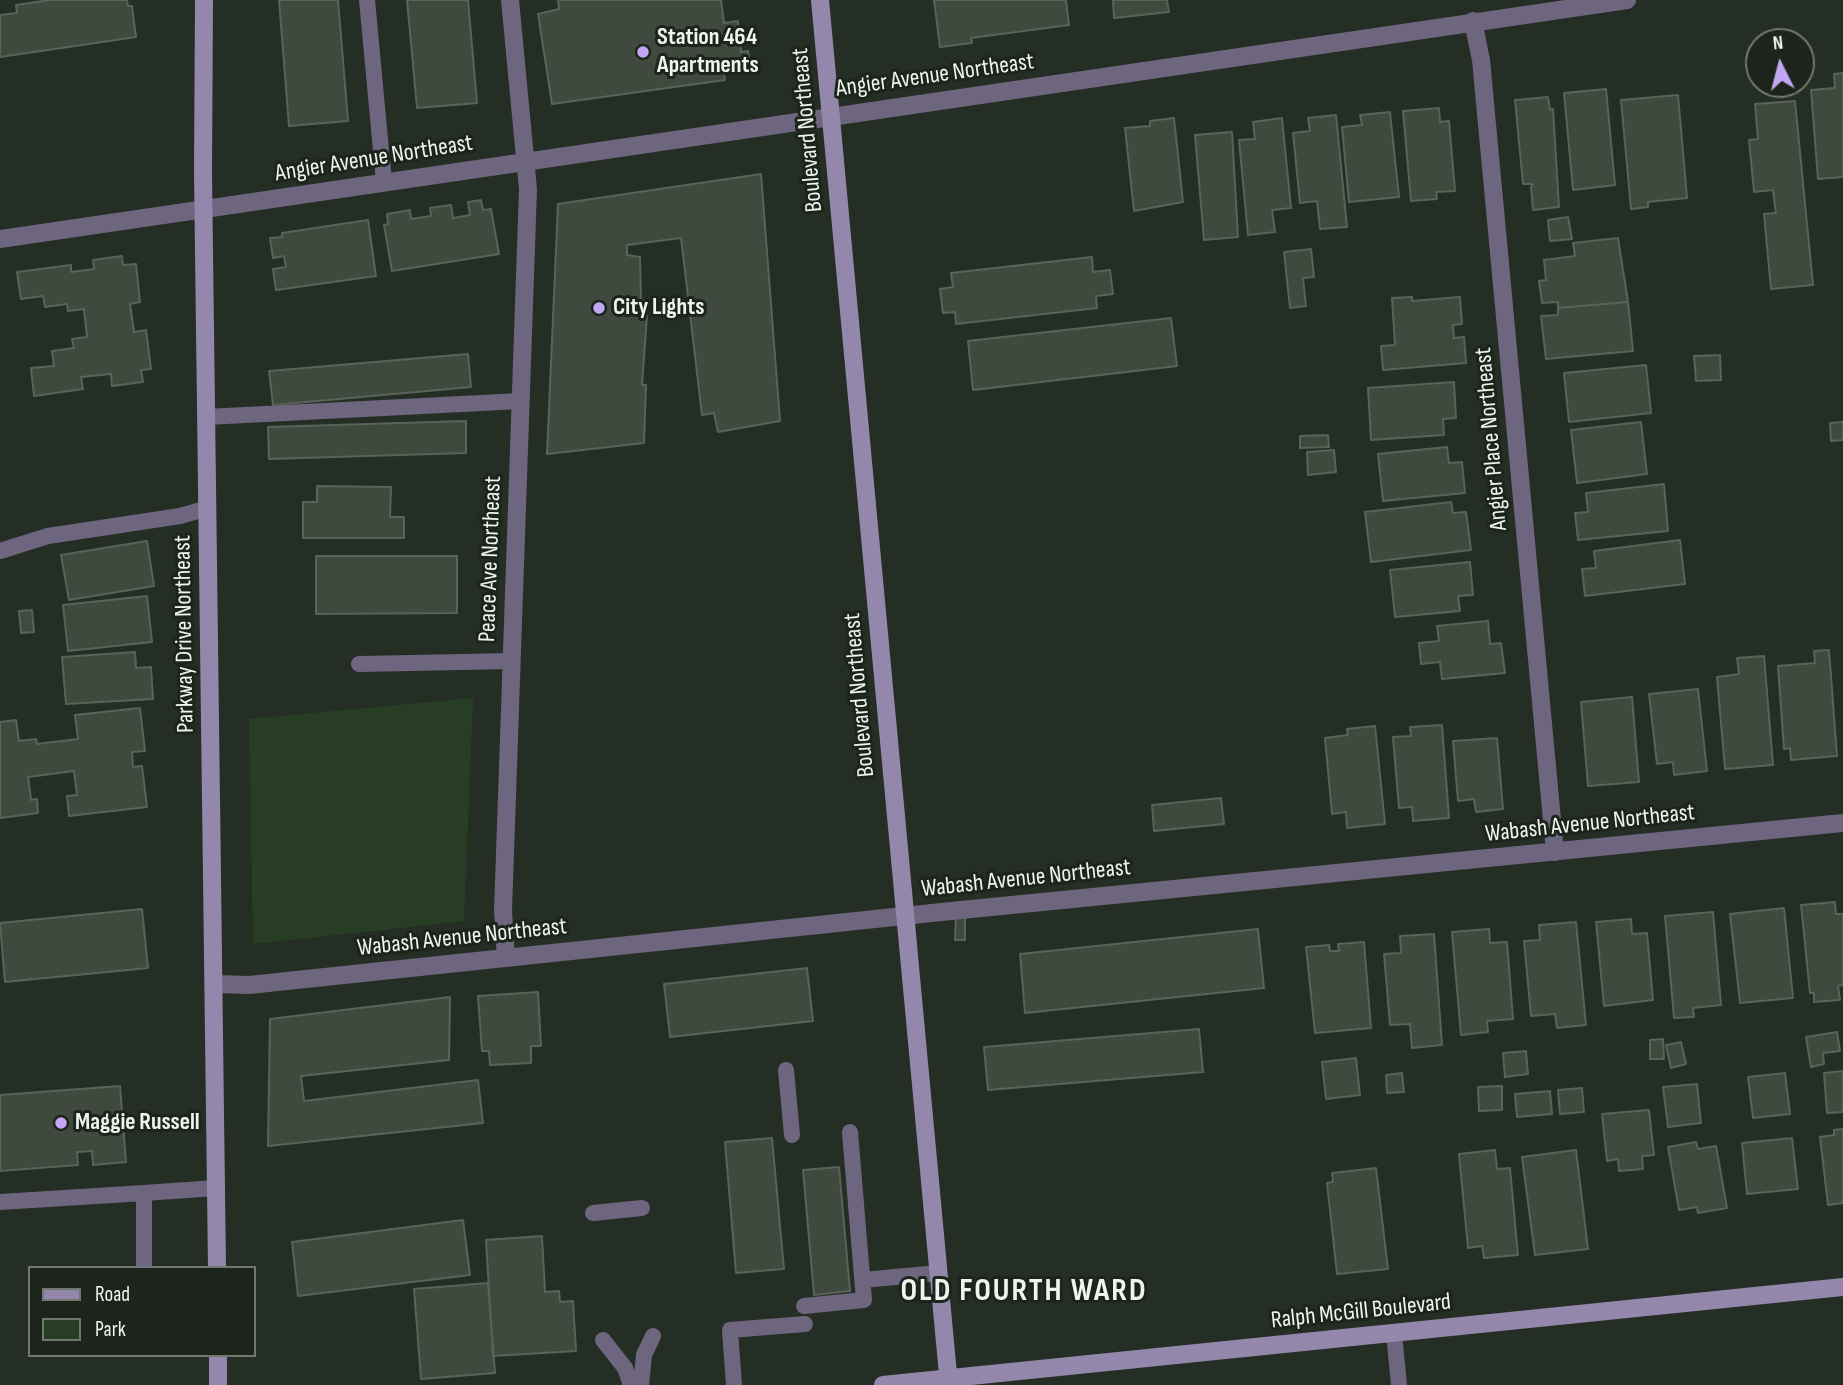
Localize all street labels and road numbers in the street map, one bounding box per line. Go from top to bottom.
street label: Boulevard Northeast [786,47,830,213]
street label: Angier Avenue Northeast [834,48,1036,104]
street label: Angier Avenue Northeast [273,129,475,189]
street label: Angier Place Northeast [1470,346,1514,532]
street label: Peace Ave Northeast [474,475,508,643]
street label: Parkway Drive Northeast [169,535,201,733]
street label: Boulevard Northeast [838,612,882,778]
street label: Wabash Avenue Northeast [1484,799,1696,849]
street label: Wabash Avenue Northeast [920,854,1132,904]
street label: Wabash Avenue Northeast [356,913,568,963]
street label: Ralph McGill Boulevard [1270,1288,1452,1336]

